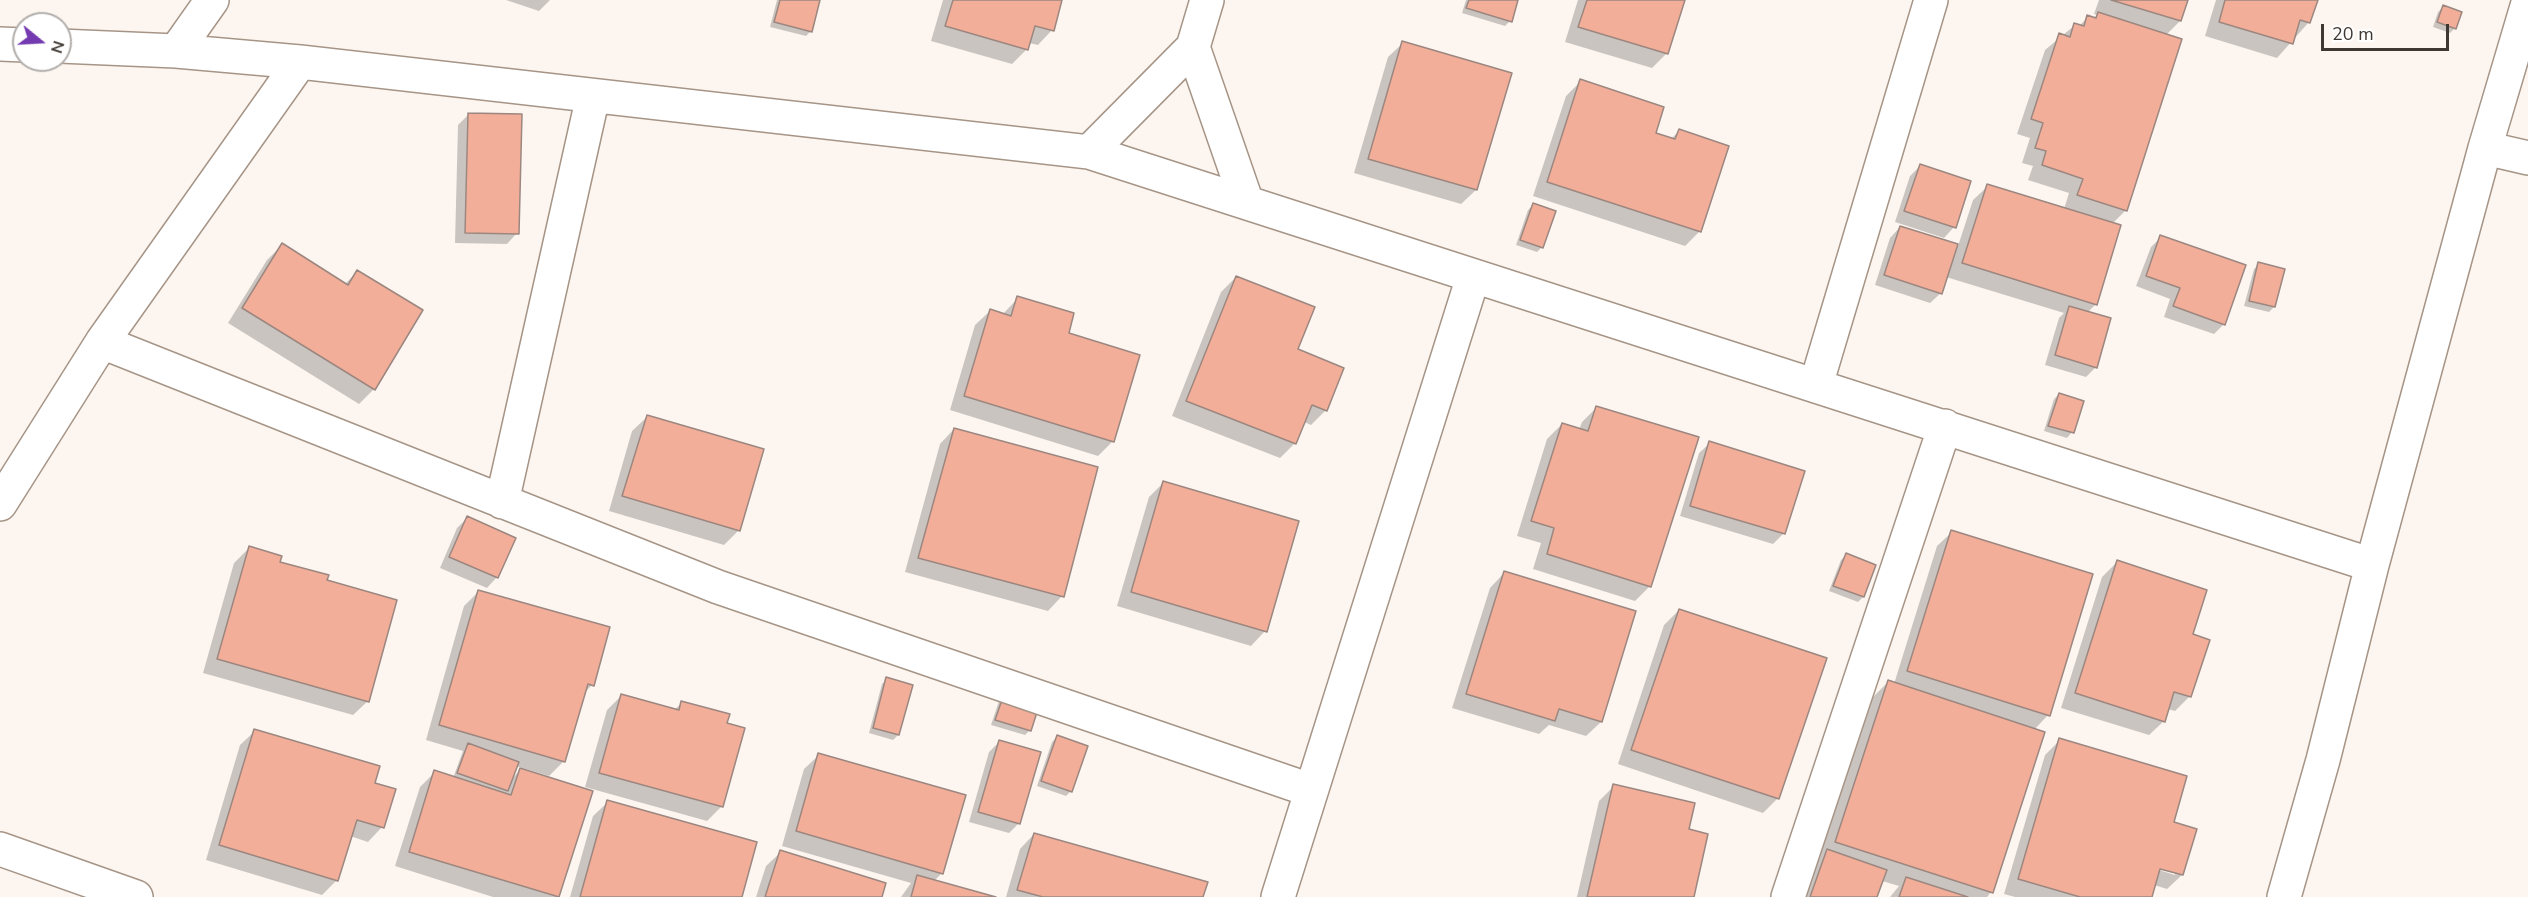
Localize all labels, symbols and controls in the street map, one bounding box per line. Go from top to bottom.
north arrow [12,12,72,72]
scale bar [2324,12,2452,50]
text: 20 m [2332,22,2374,46]
text: N [45,38,70,56]

